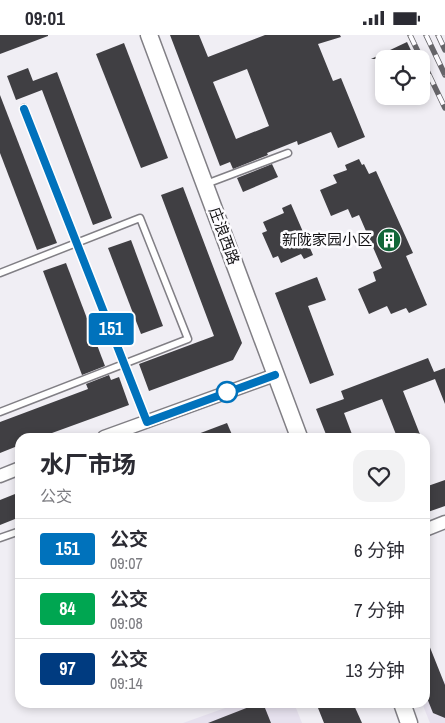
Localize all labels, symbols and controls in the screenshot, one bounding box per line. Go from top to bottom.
text: 09:01 [25,5,65,31]
map controls [375,50,430,105]
button: locate [375,50,430,105]
street label: 庄浪西路 [204,204,245,268]
building icon: 新陇家园小区 [376,227,402,253]
place label: 新陇家园小区 [282,229,372,250]
line badge: 151 [82,313,140,345]
text: 151 [99,316,123,341]
unlabelled marker [216,381,238,403]
text: 水厂市场 [40,448,136,480]
button: heart [353,450,405,502]
text: 公交 [40,485,72,507]
text: 公交 [110,526,148,552]
text: 151 [55,536,80,561]
text: 6 分钟 [354,537,405,563]
text: 09:07 [110,552,143,574]
text: 公交 [110,586,148,612]
text: 84 [59,596,76,621]
text: 7 分钟 [354,597,405,623]
text: 09:08 [110,612,143,634]
text: 公交 [110,646,148,672]
text: 97 [59,656,76,681]
text: 13 分钟 [345,657,405,683]
text: 09:14 [110,672,143,694]

